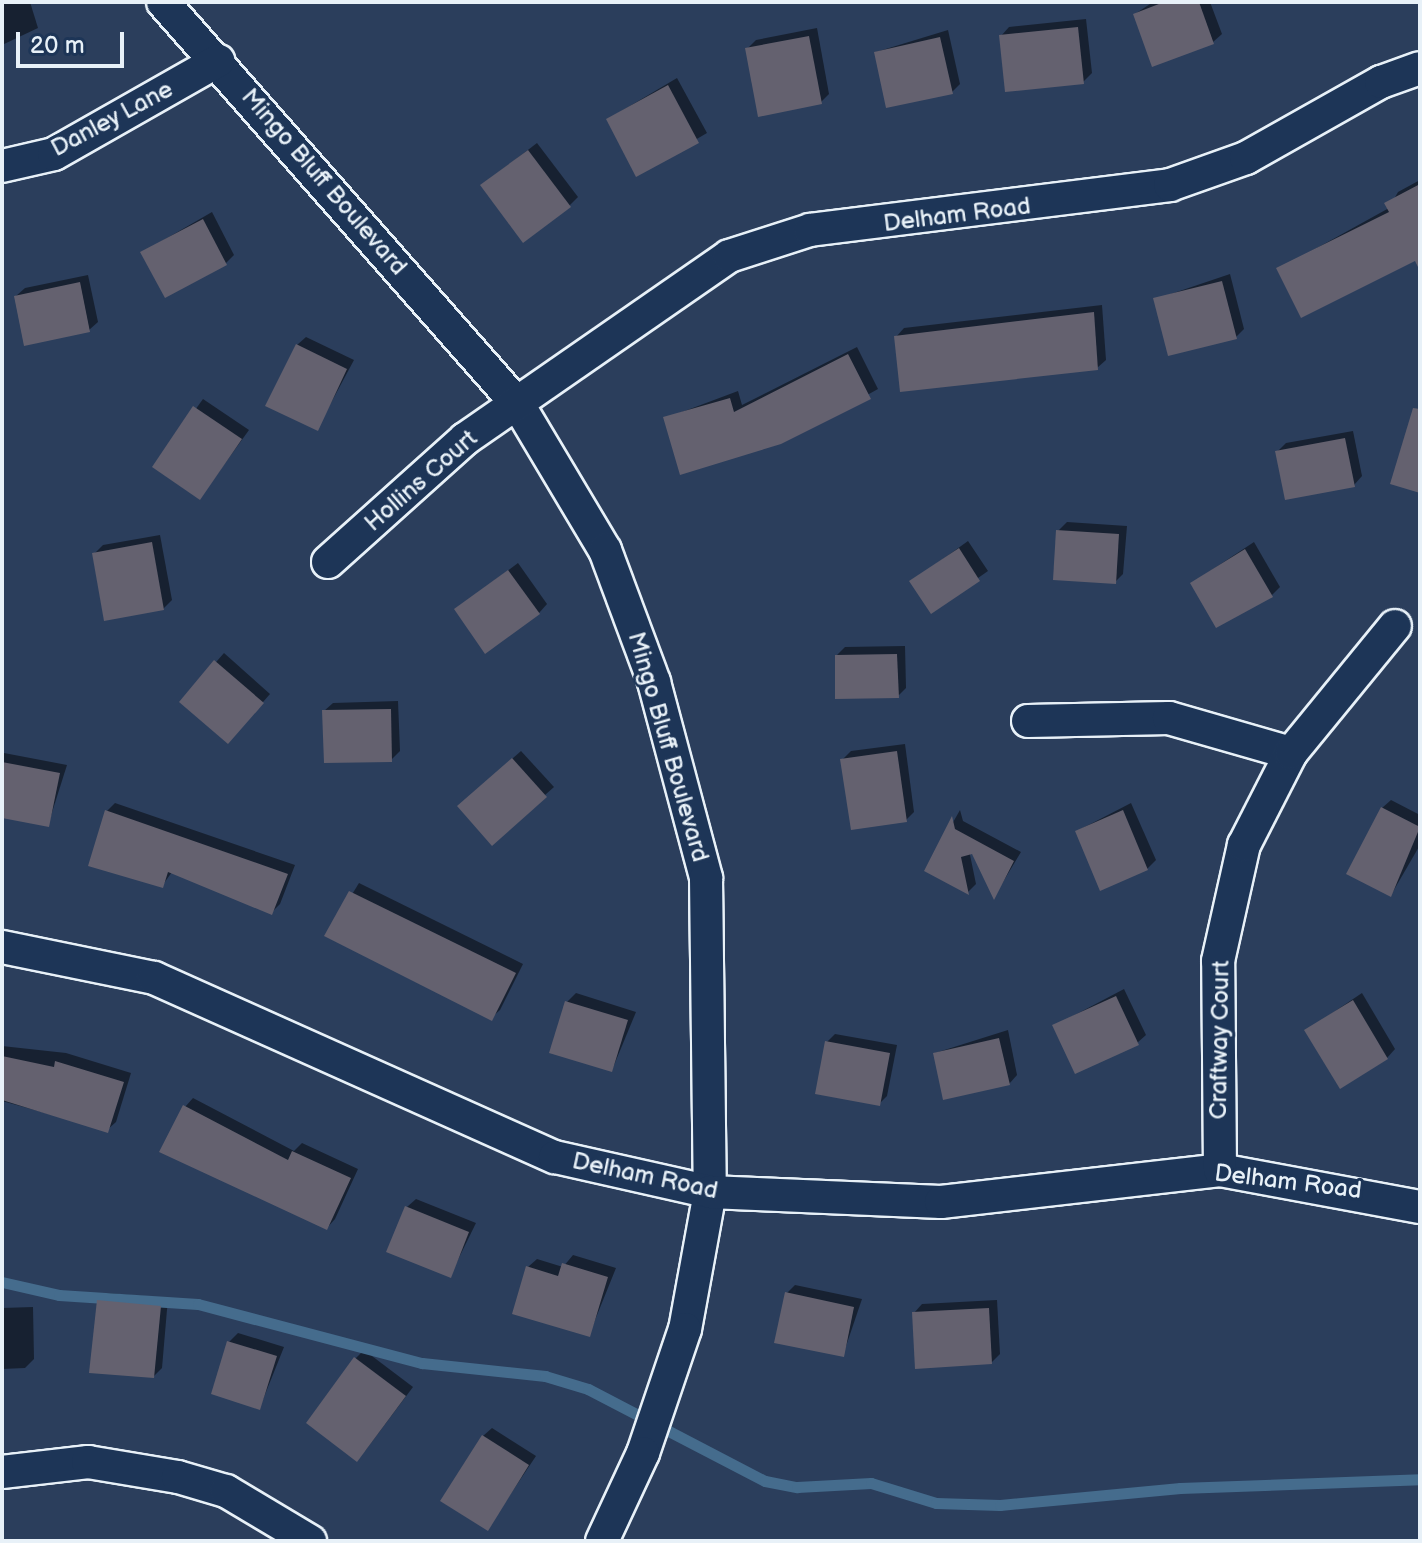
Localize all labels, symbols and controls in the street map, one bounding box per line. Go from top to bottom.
scale bar [20,16,128,66]
text: 20 m [30,31,85,60]
street label: Danley Lane [46,75,178,163]
street label: Mingo Bluff Boulevard [235,83,413,281]
street label: Delham Road [882,192,1032,238]
street label: Hollins Court [359,424,483,538]
street label: Mingo Bluff Boulevard [621,629,715,865]
street label: Craftway Court [1204,959,1236,1121]
street label: Delham Road [570,1147,720,1205]
street label: Delham Road [1213,1159,1363,1205]

